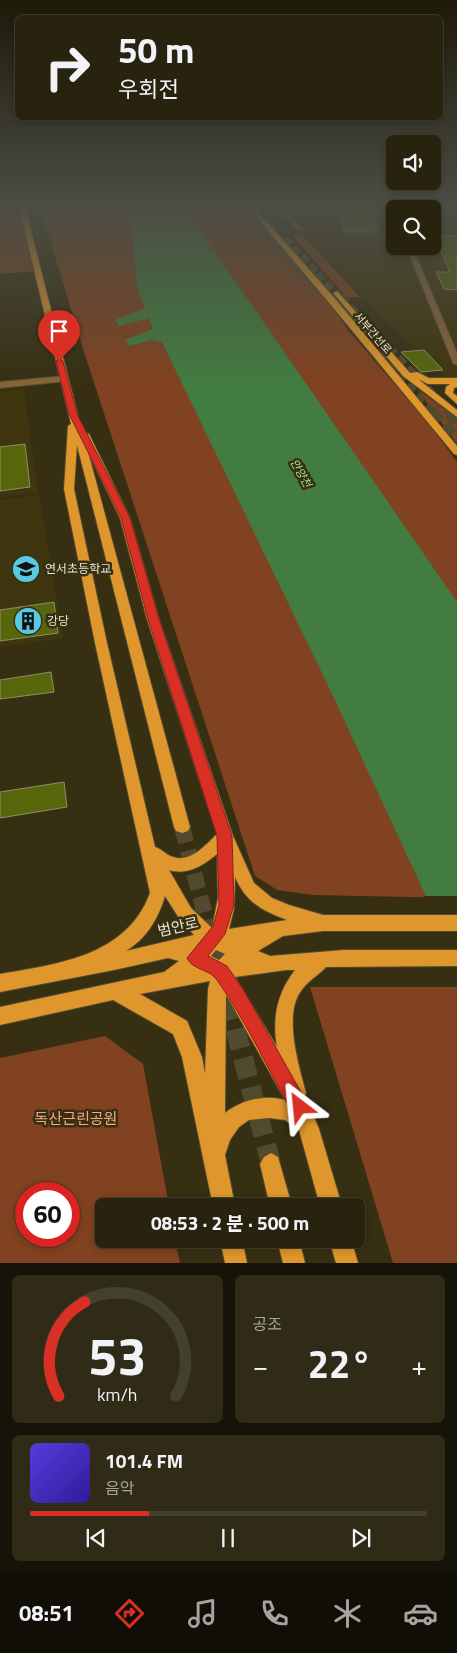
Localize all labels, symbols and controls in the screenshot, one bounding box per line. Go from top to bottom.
text: 50 m [118,23,194,77]
icon: right [35,35,100,100]
text: 우회전 [118,72,179,106]
map controls [386,135,441,255]
button: sound [386,135,441,190]
button: search [386,200,441,255]
street label: 서부간선로 [350,309,396,357]
pin [38,310,80,361]
icon: arrive [45,317,73,345]
water label: 안양천 [286,456,316,492]
school or university icon: 연서초등학교 [11,554,41,584]
place label: 연서초등학교 [45,559,111,578]
building icon: 강당 [13,606,43,636]
place label: 강당 [47,611,69,630]
street label: 범안로 [155,911,201,942]
position arrow [273,1080,325,1132]
park label: 독산근린공원 [35,1107,117,1130]
speed limit sign: 60 [15,1182,80,1247]
text: 08:53 · 2 분 · 500 m [151,1208,309,1237]
text: 공조 [253,1312,282,1336]
text: 53 [88,1316,146,1395]
text: 22° [308,1335,372,1393]
text: − [253,1344,268,1387]
text: + [411,1344,427,1387]
text: km/h [97,1381,137,1408]
text: 101.4 FM [105,1446,183,1475]
text: 음악 [105,1476,134,1500]
icon: previous [82,1524,110,1552]
icon: pause [214,1524,242,1552]
icon: next [347,1524,375,1552]
text: 08:51 [19,1596,74,1630]
icon: directions [112,1596,147,1631]
icon: music [185,1596,220,1631]
icon: phone [257,1596,292,1631]
icon: climate [330,1596,365,1631]
icon: car [403,1596,438,1631]

